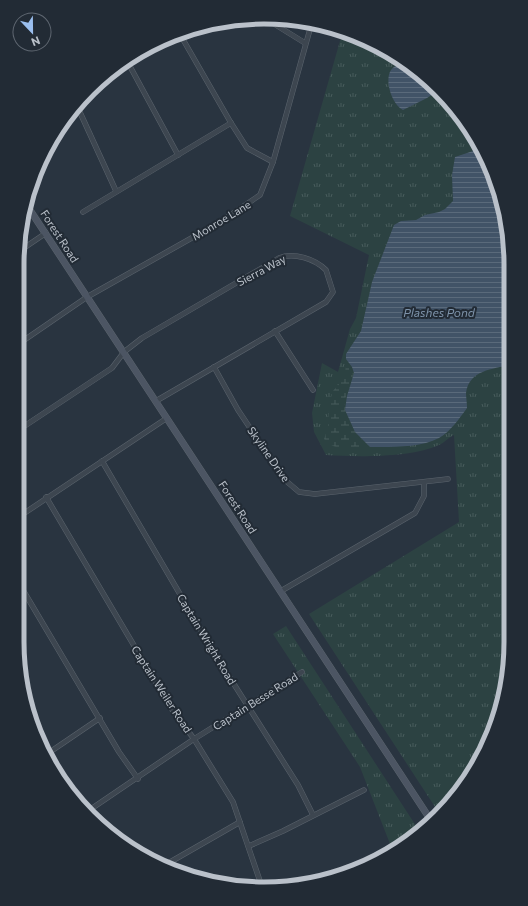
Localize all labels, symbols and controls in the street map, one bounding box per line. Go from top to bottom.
north arrow [12,12,52,52]
text: N [30,34,42,49]
street label: Monroe Lane [189,197,253,243]
street label: Forest Road [38,207,82,265]
street label: Sierra Way [234,252,288,288]
water label: Plashes Pond [403,305,476,319]
street label: Skyline Drive [245,424,293,484]
street label: Forest Road [216,478,260,536]
street label: Captain Wright Road [175,591,239,687]
street label: Captain Weiler Road [129,643,195,735]
street label: Captain Besse Road [210,670,300,732]

